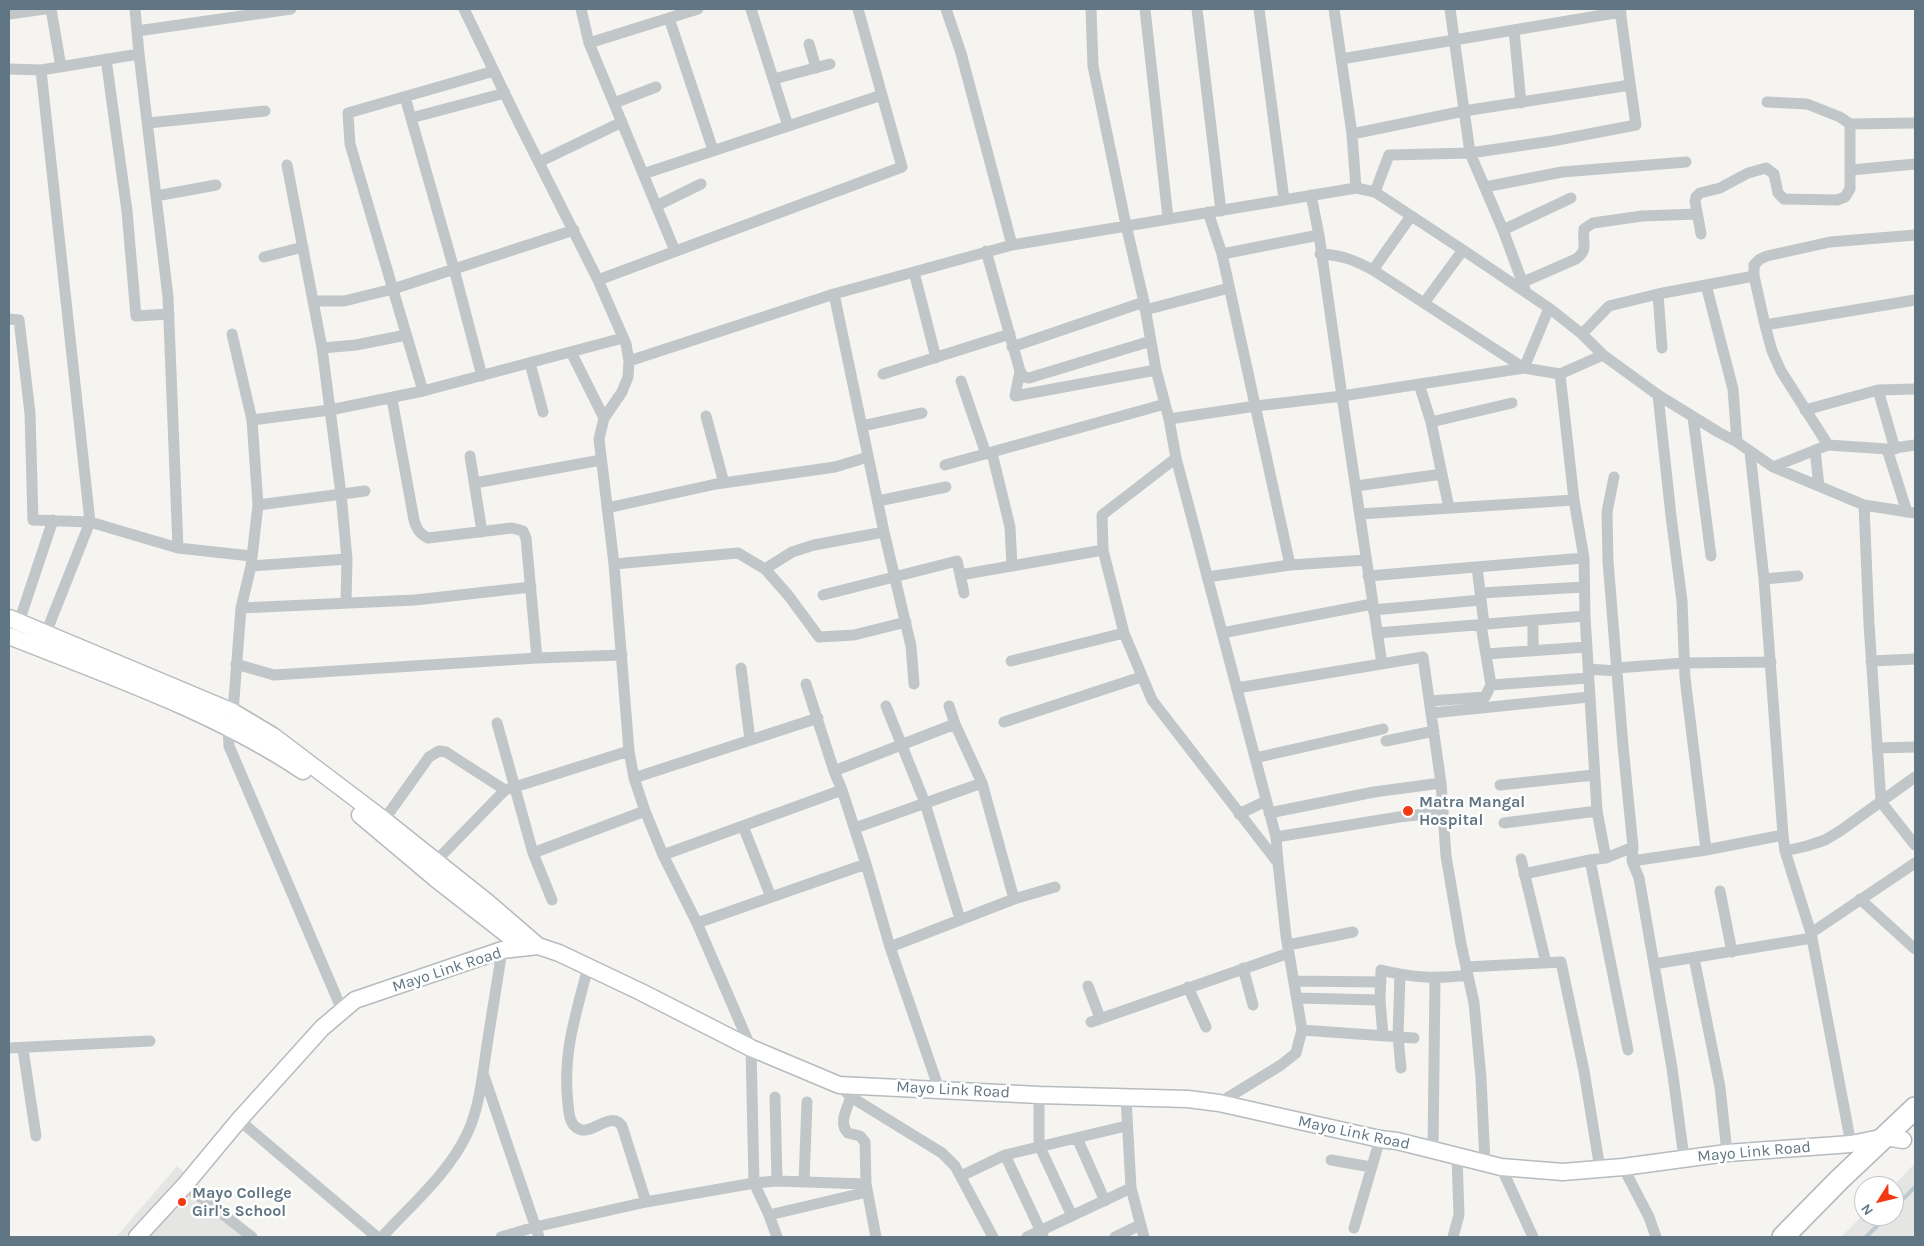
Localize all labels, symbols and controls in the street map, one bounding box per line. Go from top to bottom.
place label: Matra Mangal Hospital [1419,792,1525,830]
marker: Matra Mangal Hospital [1401,804,1415,818]
street label: Mayo Link Road [390,943,504,997]
street label: Mayo Link Road [896,1077,1010,1103]
street label: Mayo Link Road [1296,1112,1412,1154]
street label: Mayo Link Road [1696,1137,1812,1167]
north arrow [1854,1176,1904,1226]
place label: Mayo College Girl's School [192,1183,292,1221]
marker: Mayo College Girl's School [176,1196,188,1208]
text: N [1857,1200,1877,1219]

